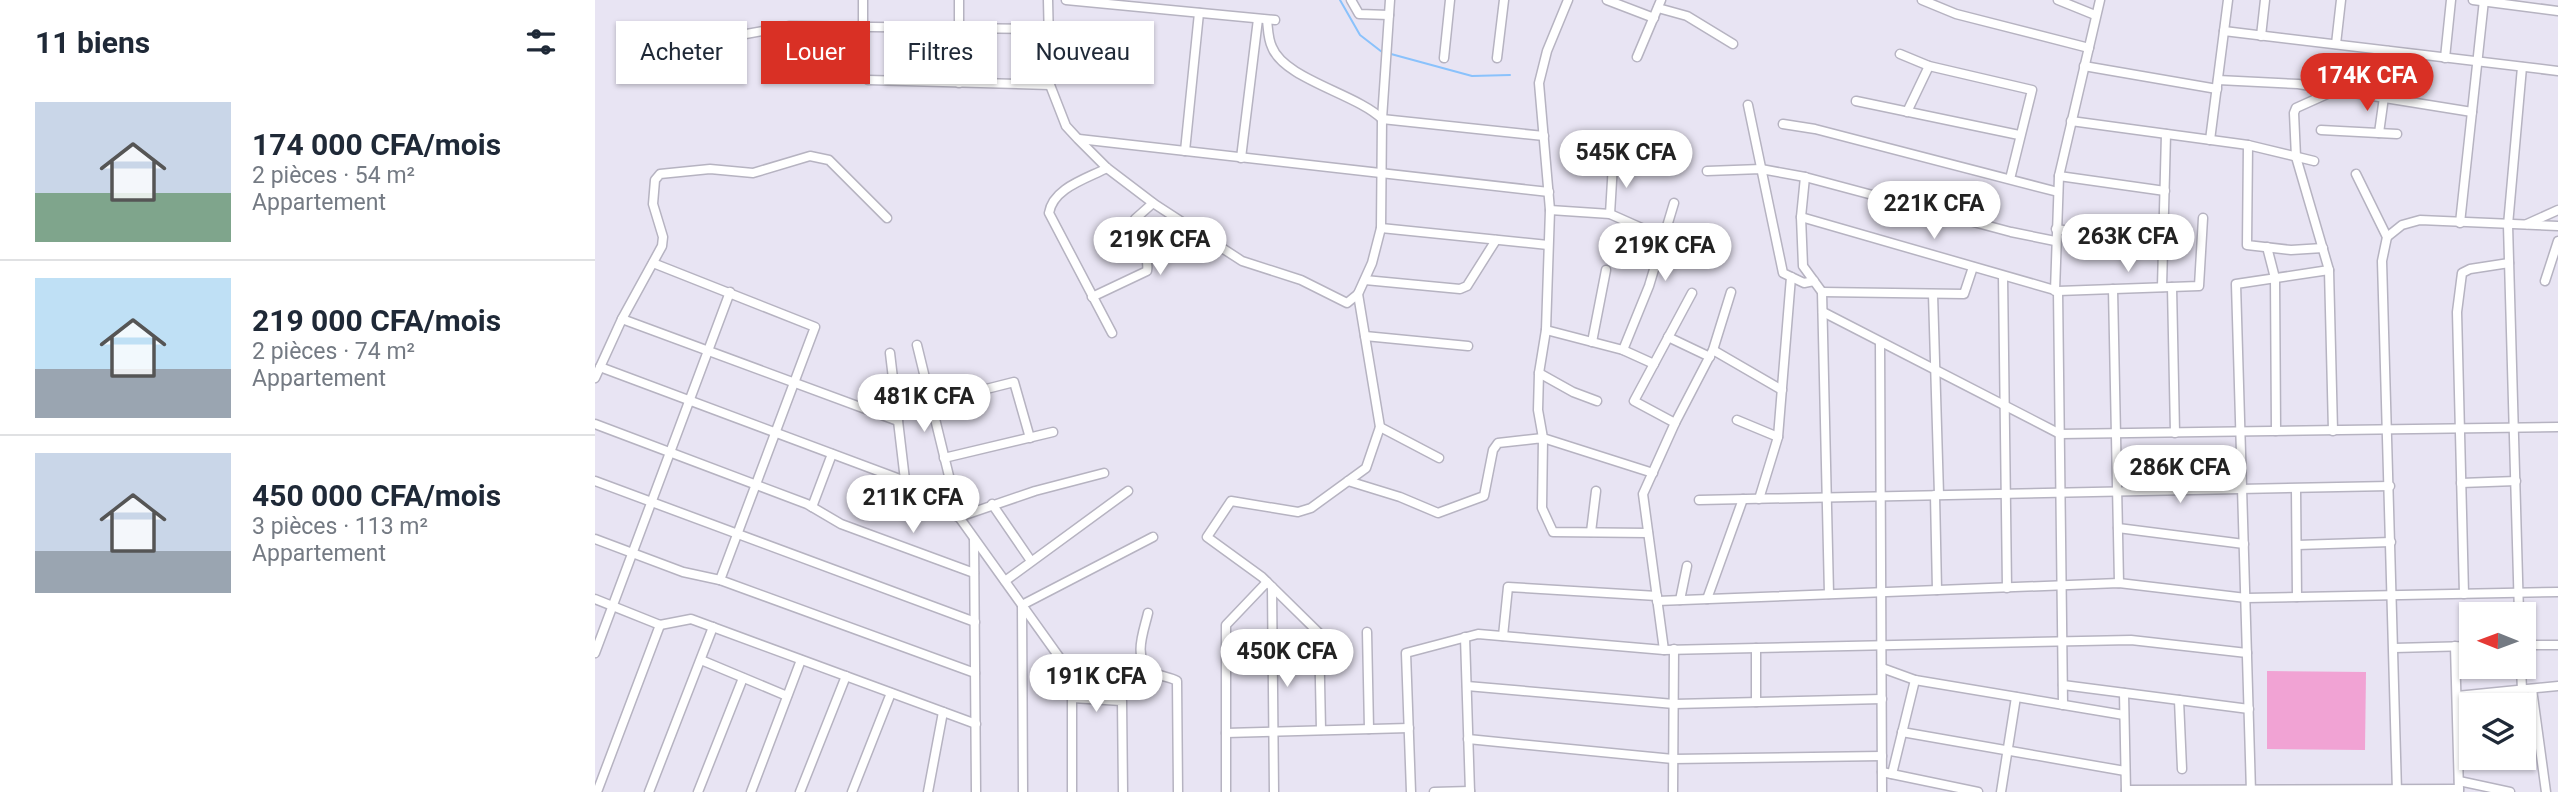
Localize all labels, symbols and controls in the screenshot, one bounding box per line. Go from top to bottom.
chip: Acheter [616,21,747,84]
chip: Louer [761,21,870,84]
chip: Filtres [884,21,997,84]
chip: Nouveau [1011,21,1154,84]
icon: filters [522,23,560,61]
text: 11 biens [35,25,150,60]
pin: 174K CFA [2295,54,2439,113]
text: 174K CFA [2317,62,2417,89]
text: 174 000 CFA/mois [252,127,501,162]
icon: home [91,130,175,214]
pin: 545K CFA [1554,130,1698,190]
text: 545K CFA [1576,139,1676,166]
text: 2 pièces · 54 m² [252,162,415,189]
pin: 221K CFA [1862,182,2006,241]
text: Appartement [252,189,386,216]
text: 221K CFA [1884,190,1984,217]
pin: 263K CFA [2056,215,2200,274]
pin: 219K CFA [1088,218,1232,277]
text: 263K CFA [2078,223,2178,250]
pin: 219K CFA [1593,224,1737,283]
text: 219K CFA [1110,226,1210,253]
text: 219K CFA [1615,232,1715,259]
text: 219 000 CFA/mois [252,303,501,338]
icon: home [91,306,175,390]
text: 2 pièces · 74 m² [252,338,415,365]
text: Appartement [252,365,386,392]
pin: 481K CFA [852,374,996,434]
text: 481K CFA [874,383,974,410]
pin: 286K CFA [2108,446,2252,505]
text: 286K CFA [2130,454,2230,481]
pin: 211K CFA [841,476,985,535]
text: 450 000 CFA/mois [252,478,501,513]
icon: home [91,481,175,565]
text: 211K CFA [863,484,963,511]
text: 3 pièces · 113 m² [252,513,428,540]
text: Appartement [252,540,386,567]
north arrow [2459,602,2536,679]
map controls [2459,602,2536,770]
pin: 450K CFA [1215,630,1359,689]
text: 450K CFA [1237,638,1337,665]
pin: 191K CFA [1024,654,1168,714]
text: 191K CFA [1046,663,1146,690]
button: layers [2459,693,2536,770]

